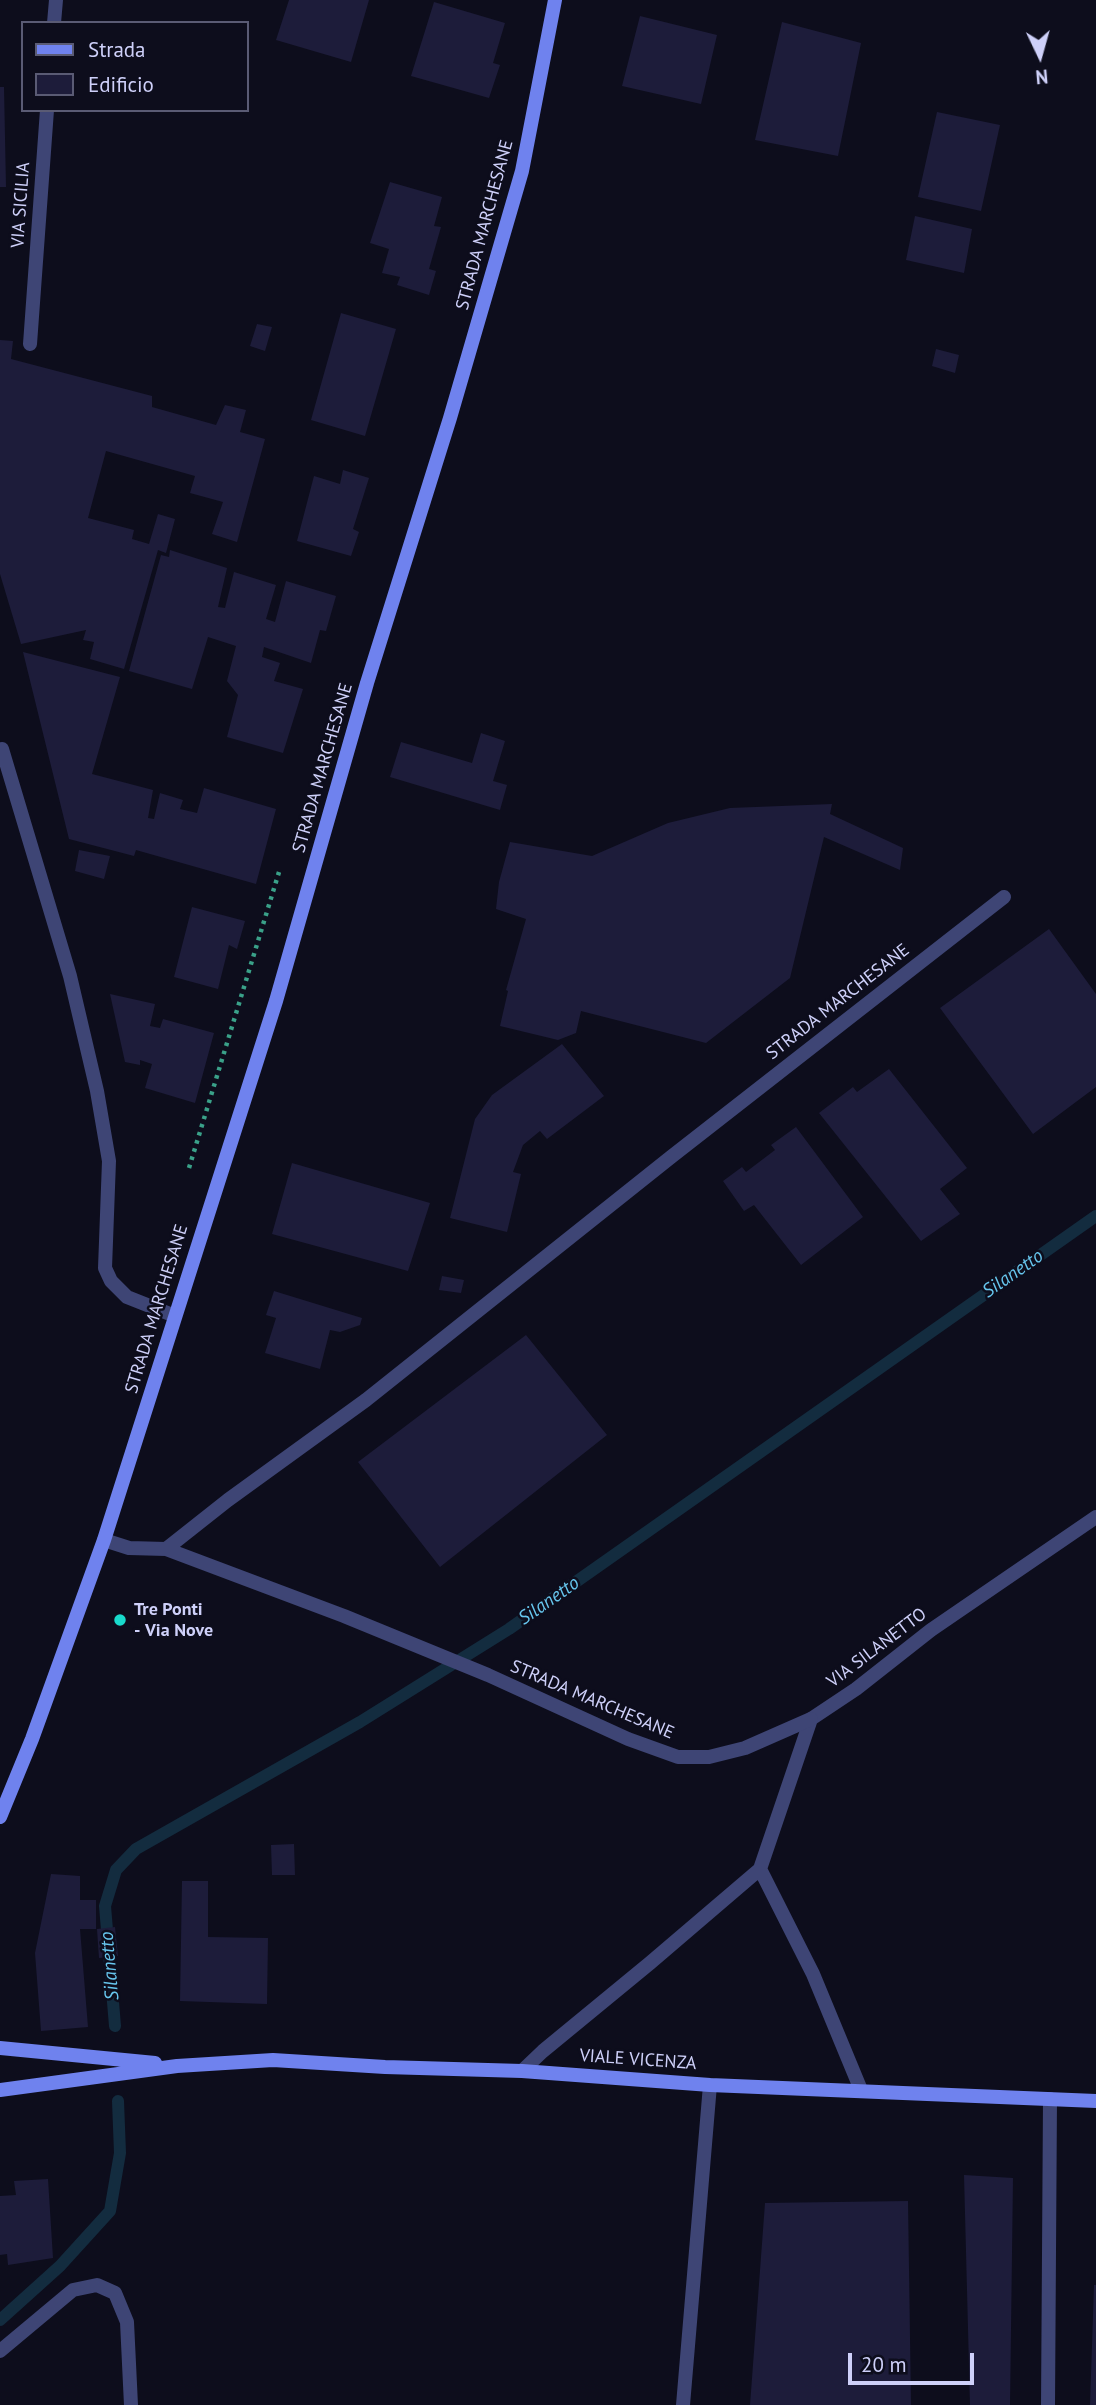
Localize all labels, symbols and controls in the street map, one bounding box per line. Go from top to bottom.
legend [21,21,248,112]
north arrow [1005,21,1075,91]
text: Strada [88,36,146,63]
text: N [1035,64,1049,89]
text: Edificio [88,71,154,98]
street label: STRADA MARCHESANE [452,137,518,313]
street label: VIA SICILIA [7,161,35,249]
street label: STRADA MARCHESANE [288,681,358,855]
street label: STRADA MARCHESANE [762,939,914,1065]
street label: STRADA MARCHESANE [121,1222,193,1396]
water label: Silanetto [978,1245,1048,1303]
water label: Silanetto [514,1572,584,1630]
place label: Tre Ponti - Via Nove [134,1599,213,1642]
street label: VIA SILANETTO [823,1604,931,1692]
marker: Tre Ponti - Via Nove [112,1612,128,1628]
street label: STRADA MARCHESANE [507,1656,677,1744]
water label: Silanetto [96,1931,124,2001]
street label: VIALE VICENZA [579,2045,697,2075]
scale bar [851,2338,977,2382]
text: 20 m [861,2351,907,2378]

